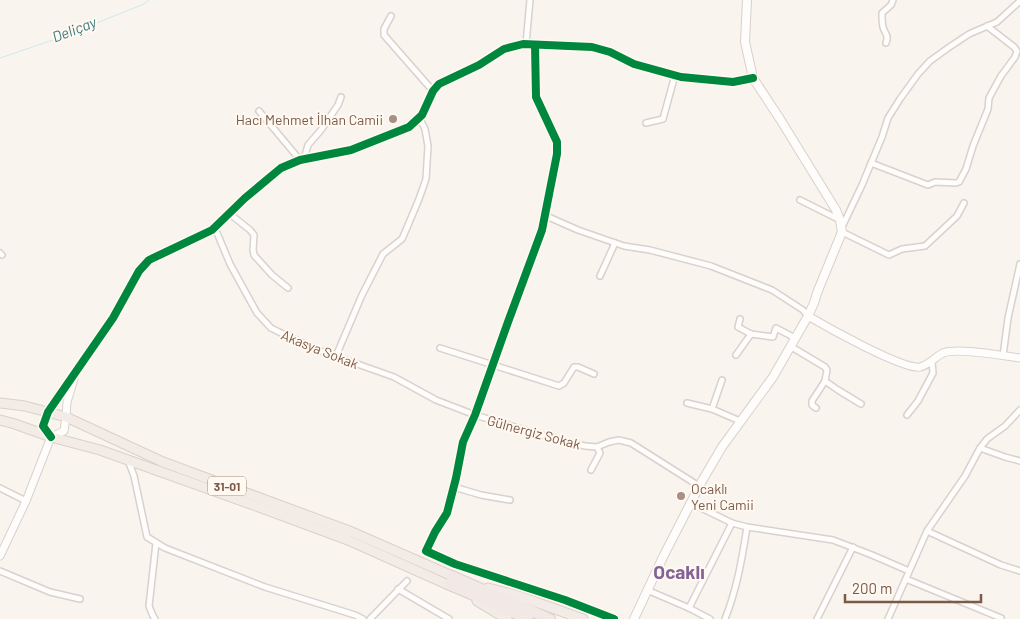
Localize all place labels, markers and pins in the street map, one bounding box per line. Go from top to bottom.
place label: Hacı Mehmet İlhan Camii [236,111,383,128]
marker: Hacı Mehmet İlhan Camii [387,113,399,125]
place label: Ocaklı Yeni Camii [691,480,754,513]
marker: Ocaklı Yeni Camii [675,490,687,502]

